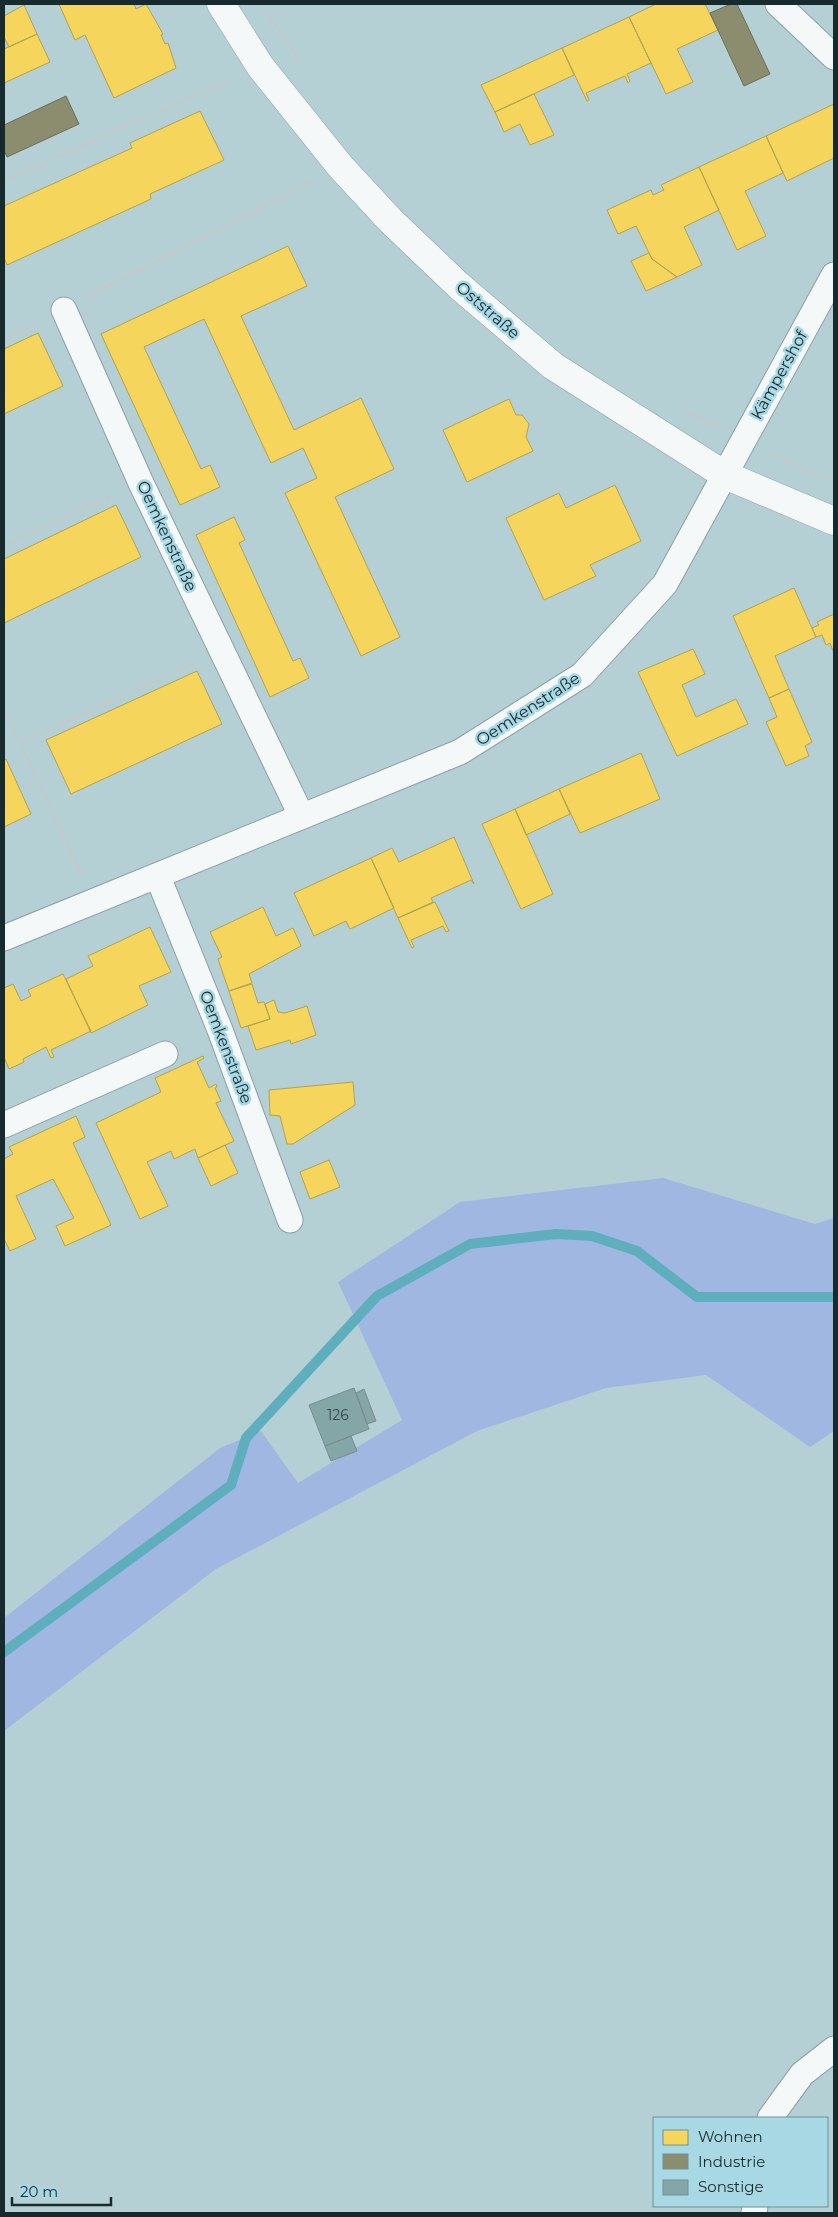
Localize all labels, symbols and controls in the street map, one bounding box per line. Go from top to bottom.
street label: Oststraße [452,277,524,343]
street label: Kämpershof [747,327,811,423]
street label: Oemkenstraße [133,478,201,594]
street label: Oemkenstraße [473,668,583,750]
street label: Oemkenstraße [196,988,256,1106]
house number: 126 [327,1406,349,1424]
legend [653,2117,828,2207]
text: Wohnen [698,2127,763,2146]
text: Industrie [698,2152,765,2171]
scale bar [12,2174,111,2206]
text: Sonstige [698,2177,764,2196]
text: 20 m [20,2182,58,2201]

